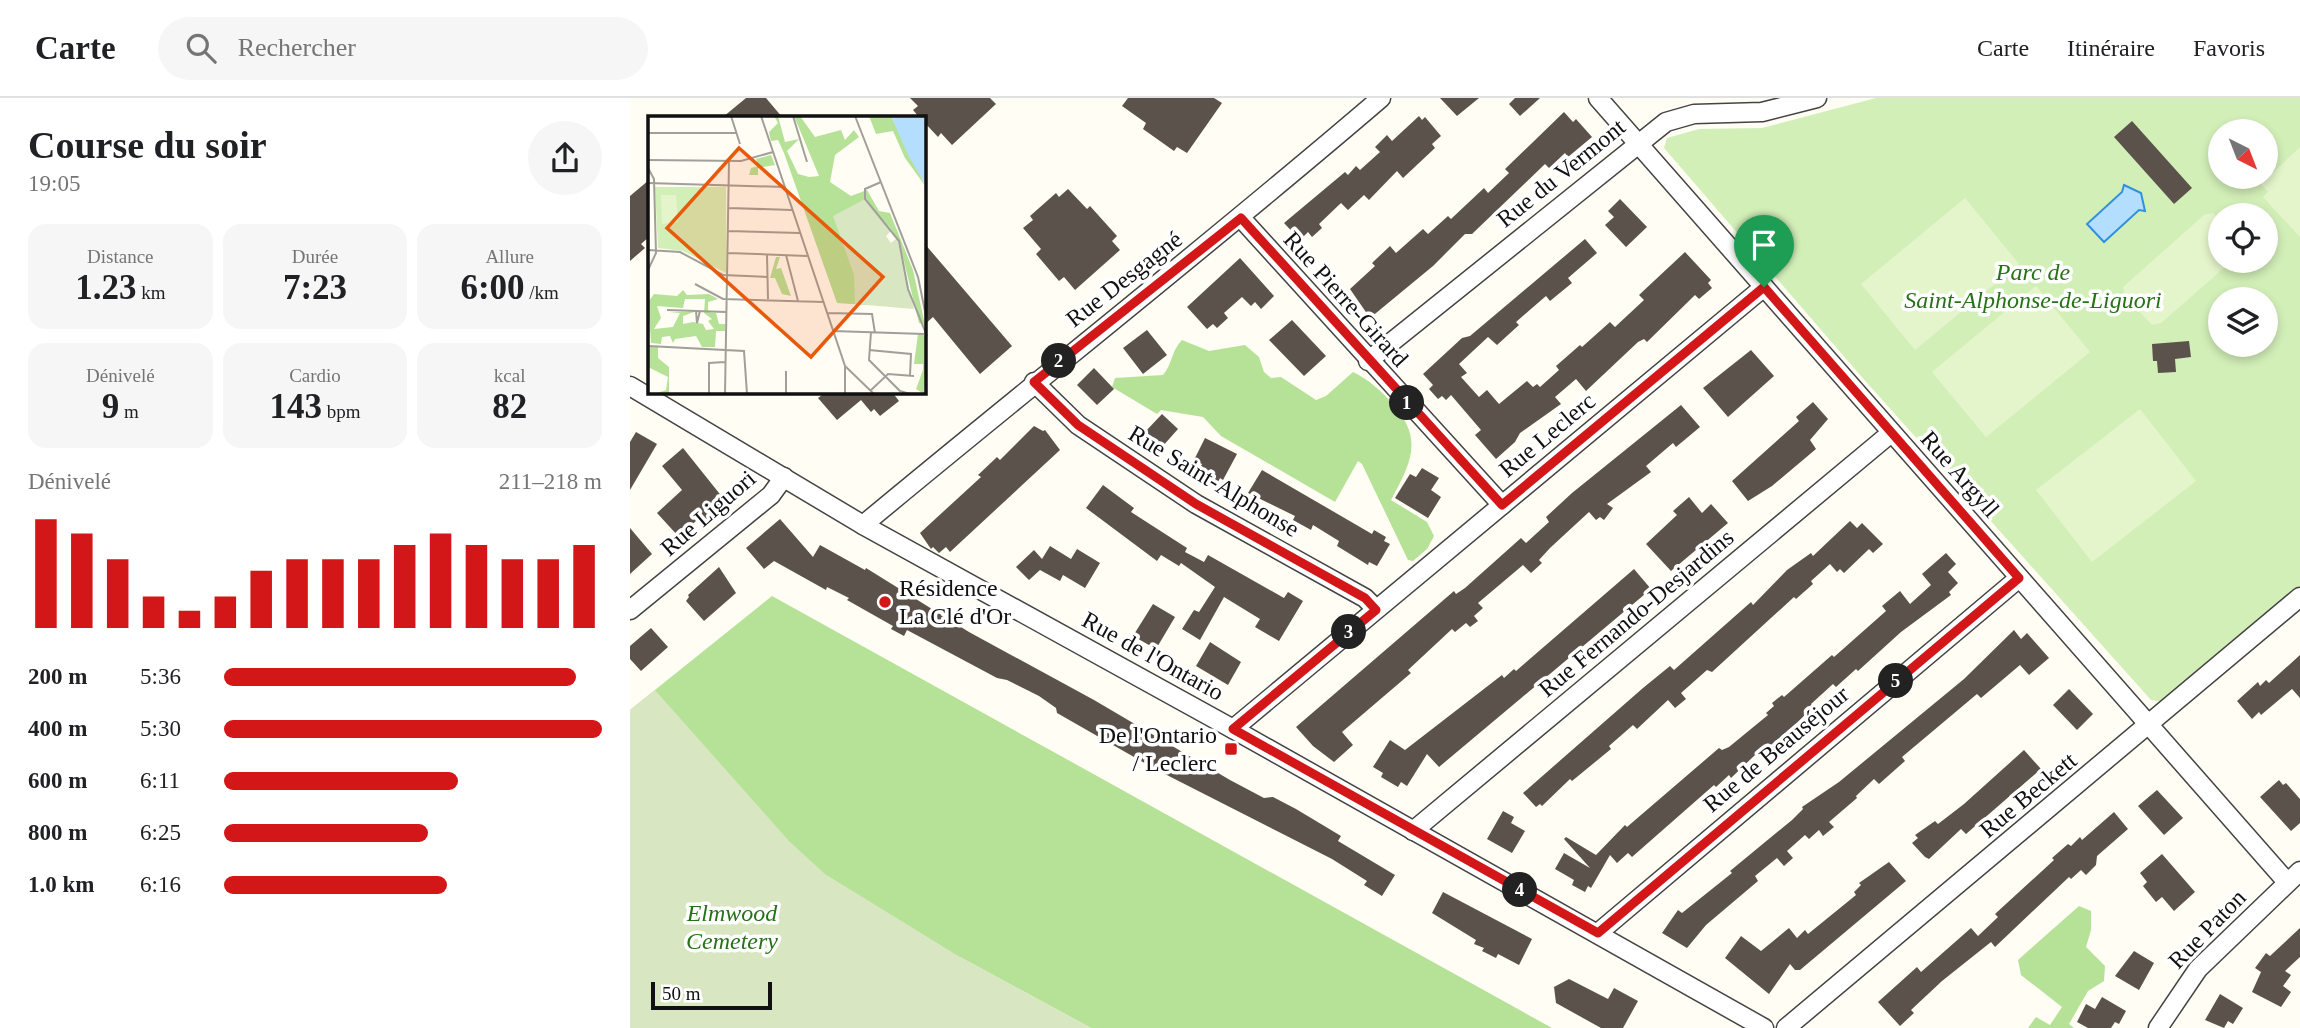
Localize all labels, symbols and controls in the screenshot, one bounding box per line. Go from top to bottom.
search box [158,17,648,80]
icon: search [182,29,220,67]
text: Carte [35,30,116,66]
text: Rechercher [238,33,356,62]
text: Carte [1977,35,2029,61]
text: Itinéraire [2067,35,2155,61]
text: Favoris [2193,35,2265,61]
street label: Rue du Vermont [1492,113,1630,232]
inset map [648,116,926,394]
north arrow [2208,119,2278,189]
map controls [2208,119,2278,357]
button: share [528,121,602,195]
text: Course du soir [28,124,267,166]
text: 19:05 [28,171,80,196]
button: locate [2208,203,2278,273]
pin [1734,215,1794,287]
street label: Rue Desgagné [1061,226,1187,332]
street label: Rue Pierre-Girard [1279,226,1413,372]
icon: arrive [1745,226,1783,264]
text: Distance [87,246,154,267]
text: Durée [292,246,338,267]
text: Allure [485,246,534,267]
park label: Parc de Saint-Alphonse-de-Liguori [1904,259,2162,313]
text: 1.23 [75,268,136,307]
text: 7:23 [283,268,347,307]
text: 6:00 [460,268,525,307]
text: km [136,282,165,303]
text: /km [525,282,559,303]
button: layers [2208,287,2278,357]
pin: 2 [1042,344,1076,378]
text: 2 [1054,350,1063,371]
text: Dénivelé [86,365,155,386]
text: Cardio [289,365,341,386]
text: kcal [494,365,525,386]
pin: 1 [1390,386,1424,420]
text: 9 [102,387,119,426]
text: 143 [269,387,322,426]
text: 82 [492,387,527,426]
street label: Rue Leclerc [1494,388,1600,482]
text: 1 [1402,392,1411,413]
text: m [119,401,139,422]
text: bpm [322,401,361,422]
street label: Rue Saint-Alphonse [1124,420,1304,542]
street label: Rue Argyll [1916,426,2005,523]
street label: Rue Liguori [655,465,761,561]
text: Dénivelé [28,469,111,494]
text: 211–218 m [499,469,602,494]
street label: Rue Fernando-Desjardins [1533,524,1739,702]
place label: Résidence La Clé d'Or [899,575,1011,629]
marker: Résidence La Clé d'Or [877,594,893,610]
street label: Rue de l'Ontario [1078,606,1228,706]
pin: 3 [1332,614,1366,650]
text: 3 [1344,621,1353,642]
text: 200 m [28,664,87,689]
text: 5:36 [140,664,181,689]
pin: 5 [1878,664,1914,698]
text: 5 [1891,670,1900,691]
street label: Rue de Beauséjour [1698,681,1854,817]
text: 400 m [28,716,87,741]
text: 5:30 [140,716,181,741]
place label: De l'Ontario / Leclerc [1099,722,1217,776]
marker: De l'Ontario / Leclerc [1223,741,1239,757]
street label: Rue Beckett [1974,747,2082,843]
text: 600 m [28,768,87,793]
text: 6:11 [140,768,180,793]
text: 800 m [28,820,87,845]
text: 6:25 [140,820,181,845]
text: 1.0 km [28,872,94,897]
text: 6:16 [140,872,181,897]
pin: 4 [1502,872,1538,908]
text: 4 [1515,879,1524,900]
street label: Rue Paton [2163,884,2251,974]
park label: Elmwood Cemetery [686,900,778,954]
scale bar [651,979,772,1011]
text: 50 m [662,983,701,1004]

